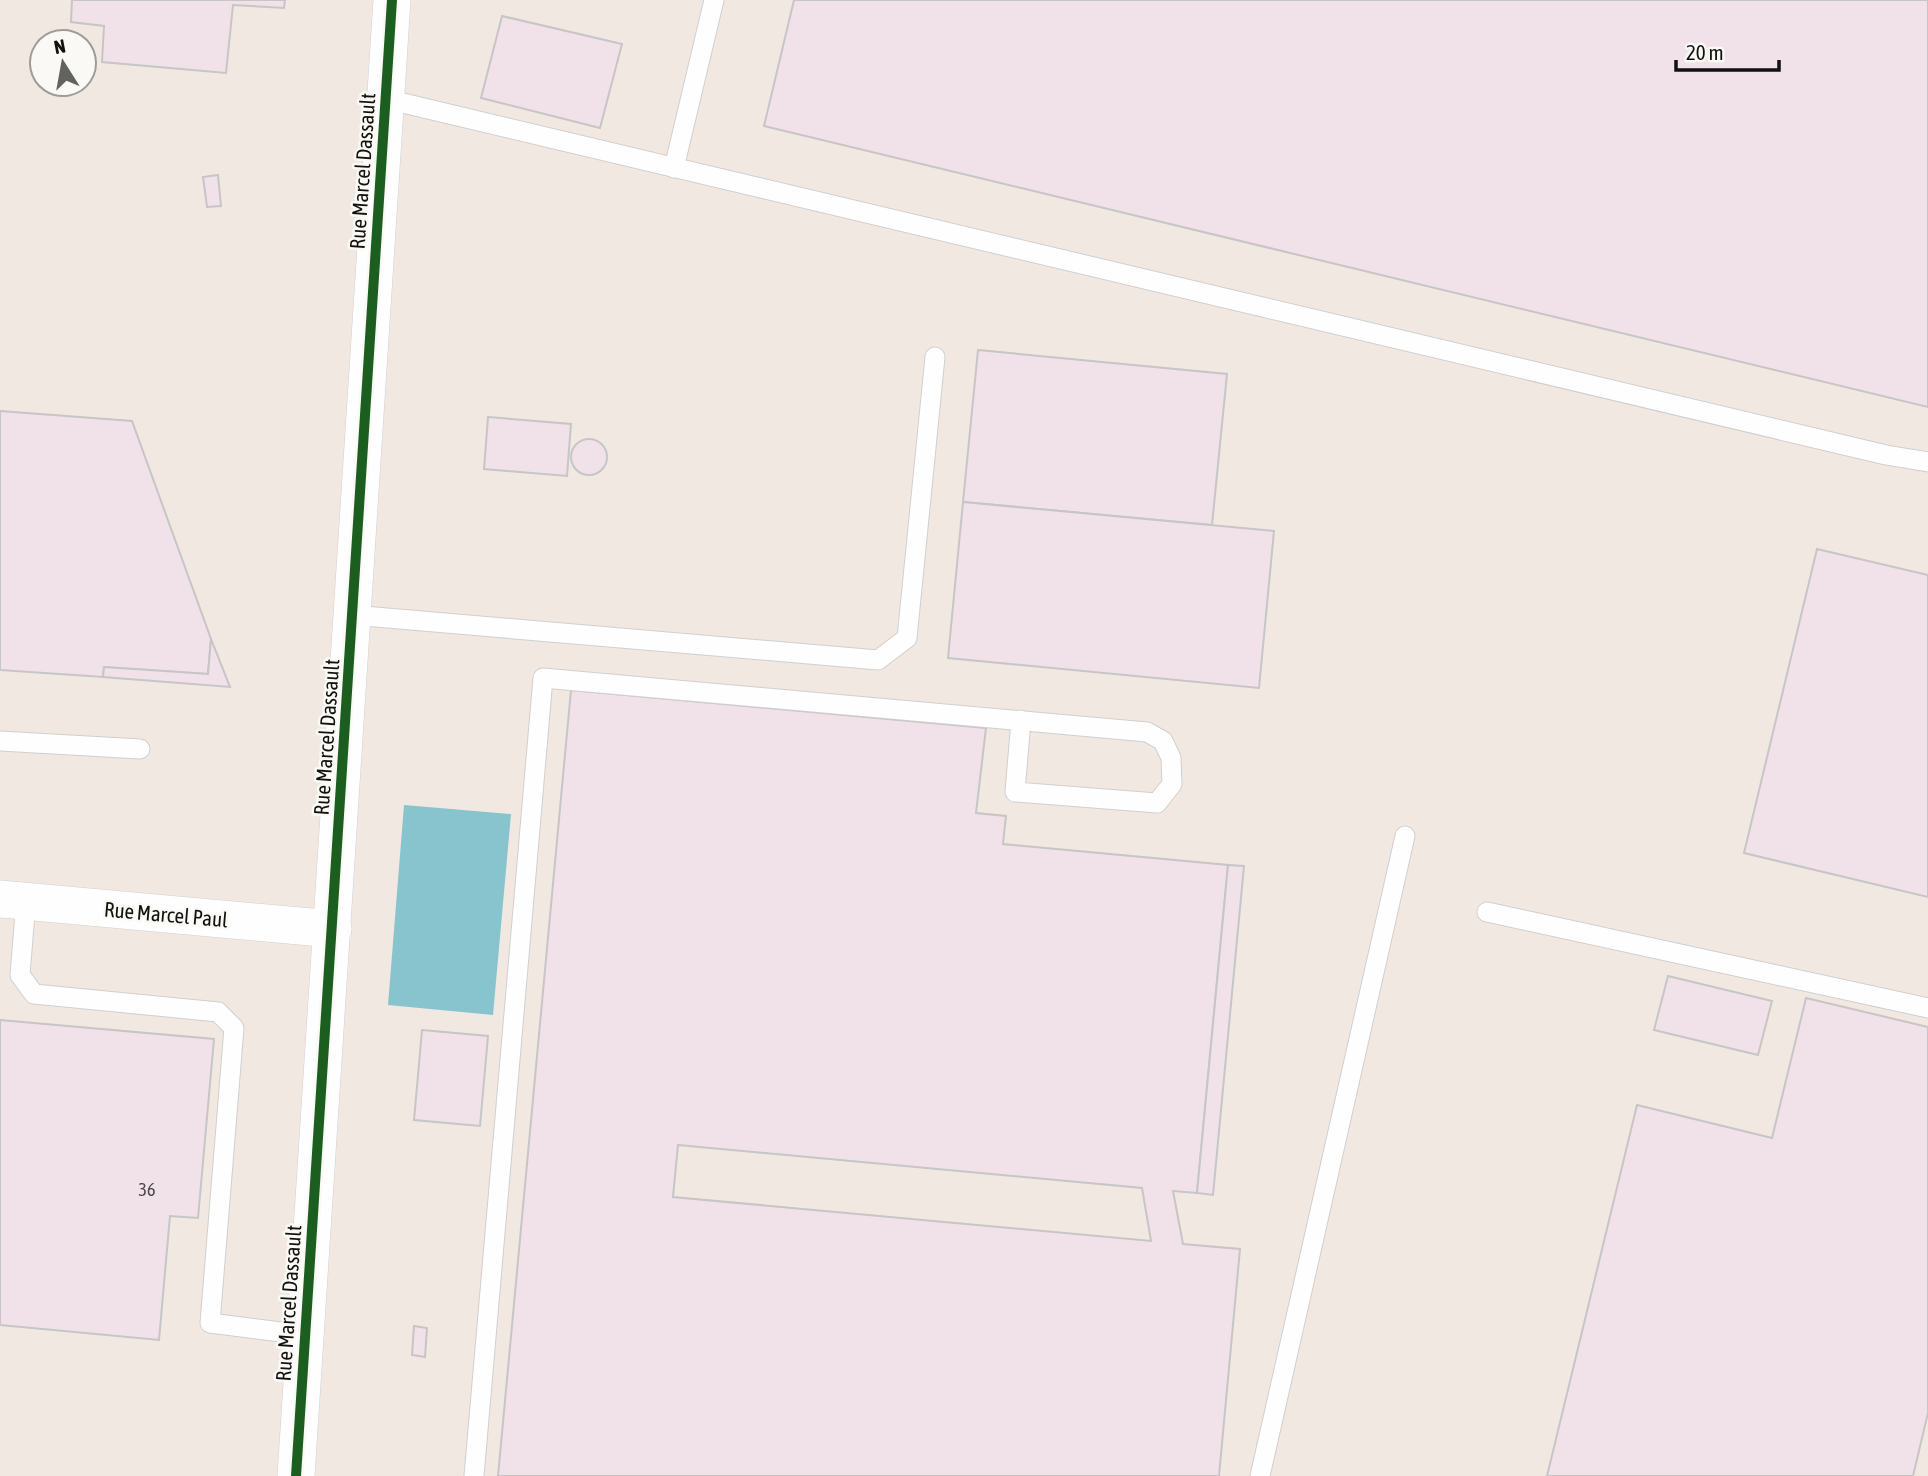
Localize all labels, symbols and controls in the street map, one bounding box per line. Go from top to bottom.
north arrow [28,28,98,98]
scale bar [1676,28,1779,72]
text: N [52,34,67,58]
text: 20 m [1686,40,1724,64]
street label: Rue Marcel Dassault [345,92,379,250]
street label: Rue Marcel Dassault [309,658,343,816]
street label: Rue Marcel Paul [103,897,229,931]
house number: 36 [139,1179,155,1200]
street label: Rue Marcel Dassault [271,1224,305,1382]

